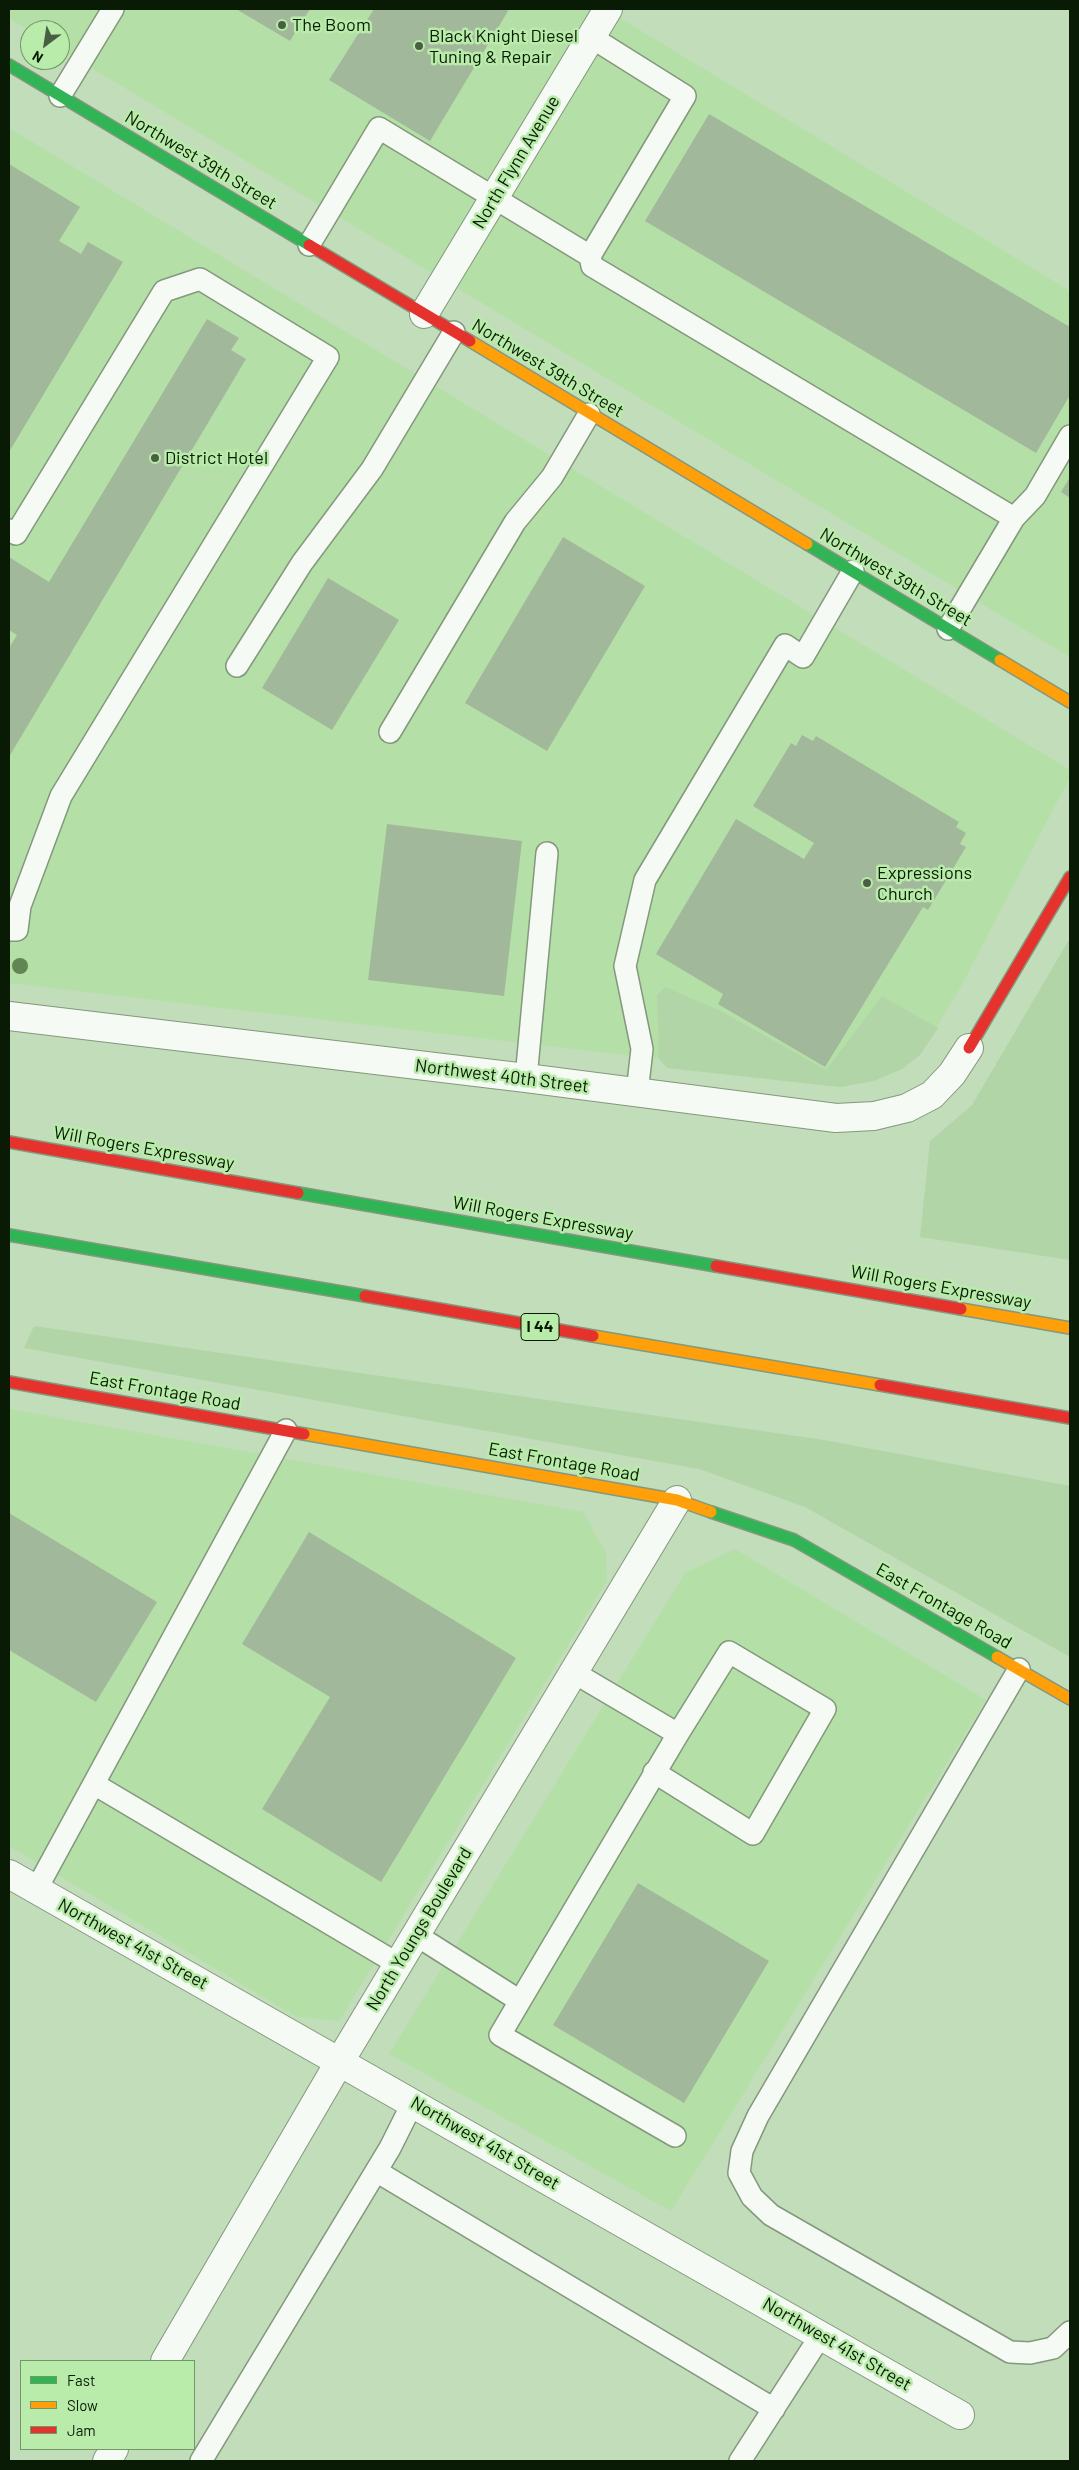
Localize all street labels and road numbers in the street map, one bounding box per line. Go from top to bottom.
street label: North Flynn Avenue [468,92,564,232]
street label: Northwest 39th Street [121,106,281,214]
street label: Northwest 39th Street [468,314,628,422]
street label: Northwest 39th Street [816,523,976,631]
street label: Northwest 40th Street [414,1055,590,1097]
street label: Will Rogers Expressway [52,1121,236,1175]
street label: Will Rogers Expressway [451,1191,635,1245]
street label: Will Rogers Expressway [849,1260,1033,1314]
road number: I 44 [521,1314,559,1340]
street label: East Frontage Road [88,1367,242,1415]
street label: East Frontage Road [487,1438,641,1486]
street label: East Frontage Road [872,1558,1016,1654]
street label: North Youngs Boulevard [362,1843,476,2015]
street label: Northwest 41st Street [54,1894,212,1994]
street label: Northwest 41st Street [407,2092,563,2194]
street label: Northwest 41st Street [759,2293,915,2395]

